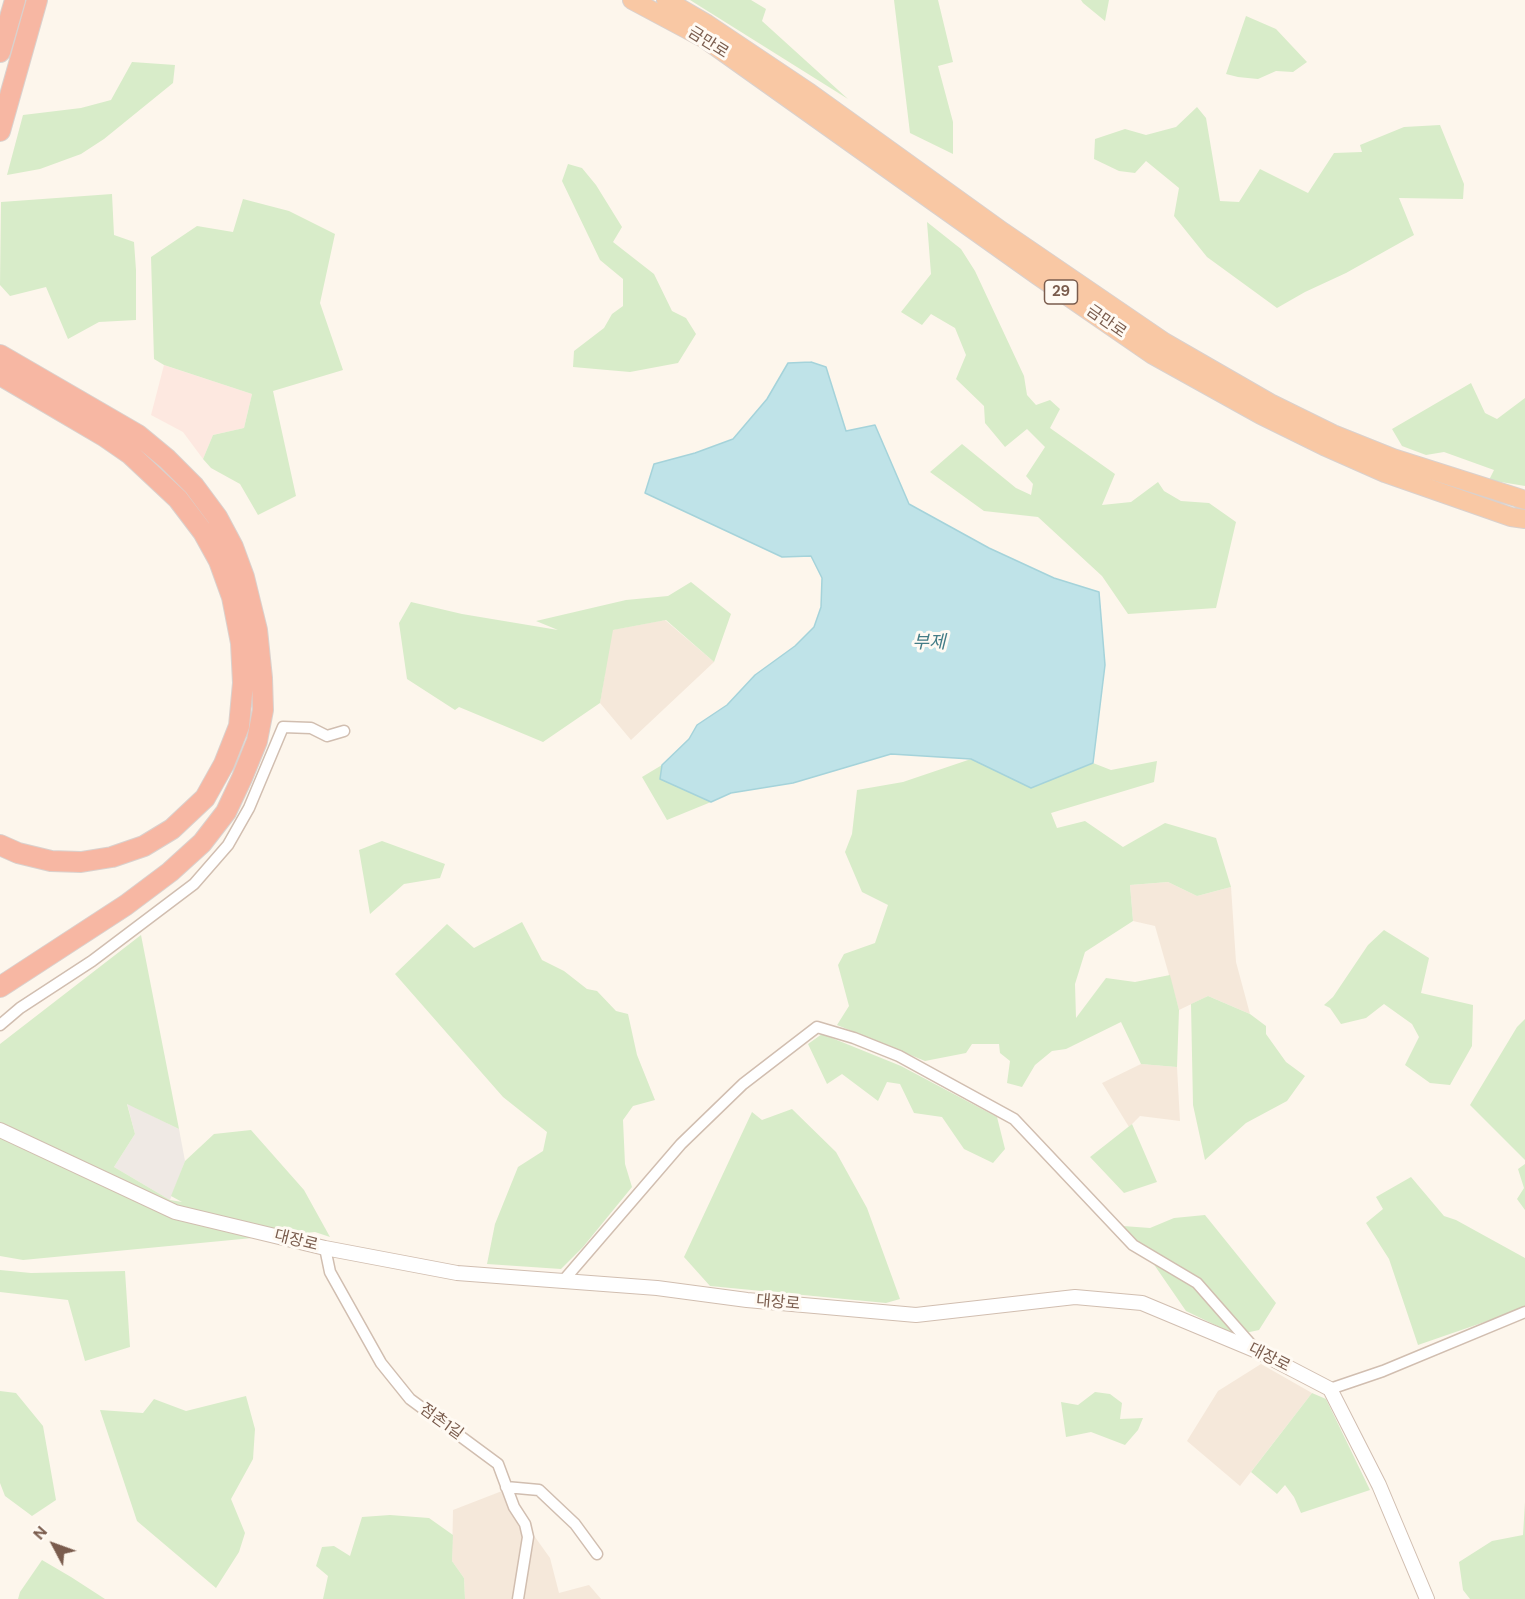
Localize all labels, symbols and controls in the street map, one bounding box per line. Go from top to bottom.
street label: 금만로 [684,23,732,63]
road number: 29 [1044,280,1078,304]
street label: 금만로 [1082,301,1130,343]
water label: 부제 [912,632,946,654]
street label: 대장로 [272,1226,320,1256]
street label: 대장로 [755,1292,801,1314]
street label: 대장로 [1245,1339,1293,1377]
street label: 점촌1길 [415,1400,467,1444]
north arrow [24,1515,84,1575]
text: N [28,1522,52,1544]

